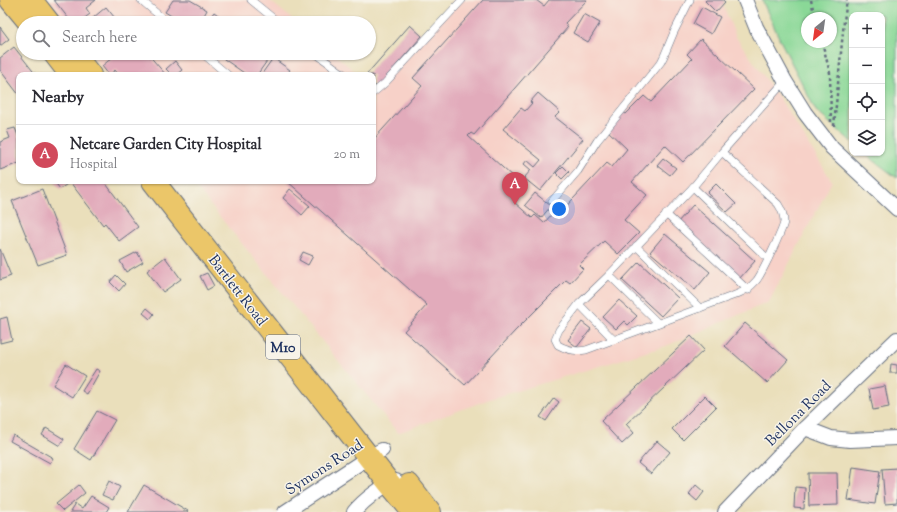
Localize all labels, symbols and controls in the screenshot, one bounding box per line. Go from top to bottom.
north arrow [801,12,837,48]
map controls [849,12,885,156]
button: + [849,12,885,48]
search box [16,16,376,60]
icon: search [30,27,52,49]
text: Search here [62,28,137,49]
button: − [849,48,885,84]
button: locate [849,84,885,120]
text: Nearby [32,86,84,110]
button: layers [849,120,885,156]
text: Netcare Garden City Hospital [70,135,262,156]
text: A [40,146,50,164]
text: 20 m [334,146,360,164]
text: Hospital [70,156,117,174]
pin: A [502,172,528,205]
your location [549,199,569,219]
street label: Bartlett Road [202,251,272,331]
road number: M10 [266,335,300,359]
street label: Bellona Road [761,376,837,452]
street label: Symons Road [282,435,368,501]

